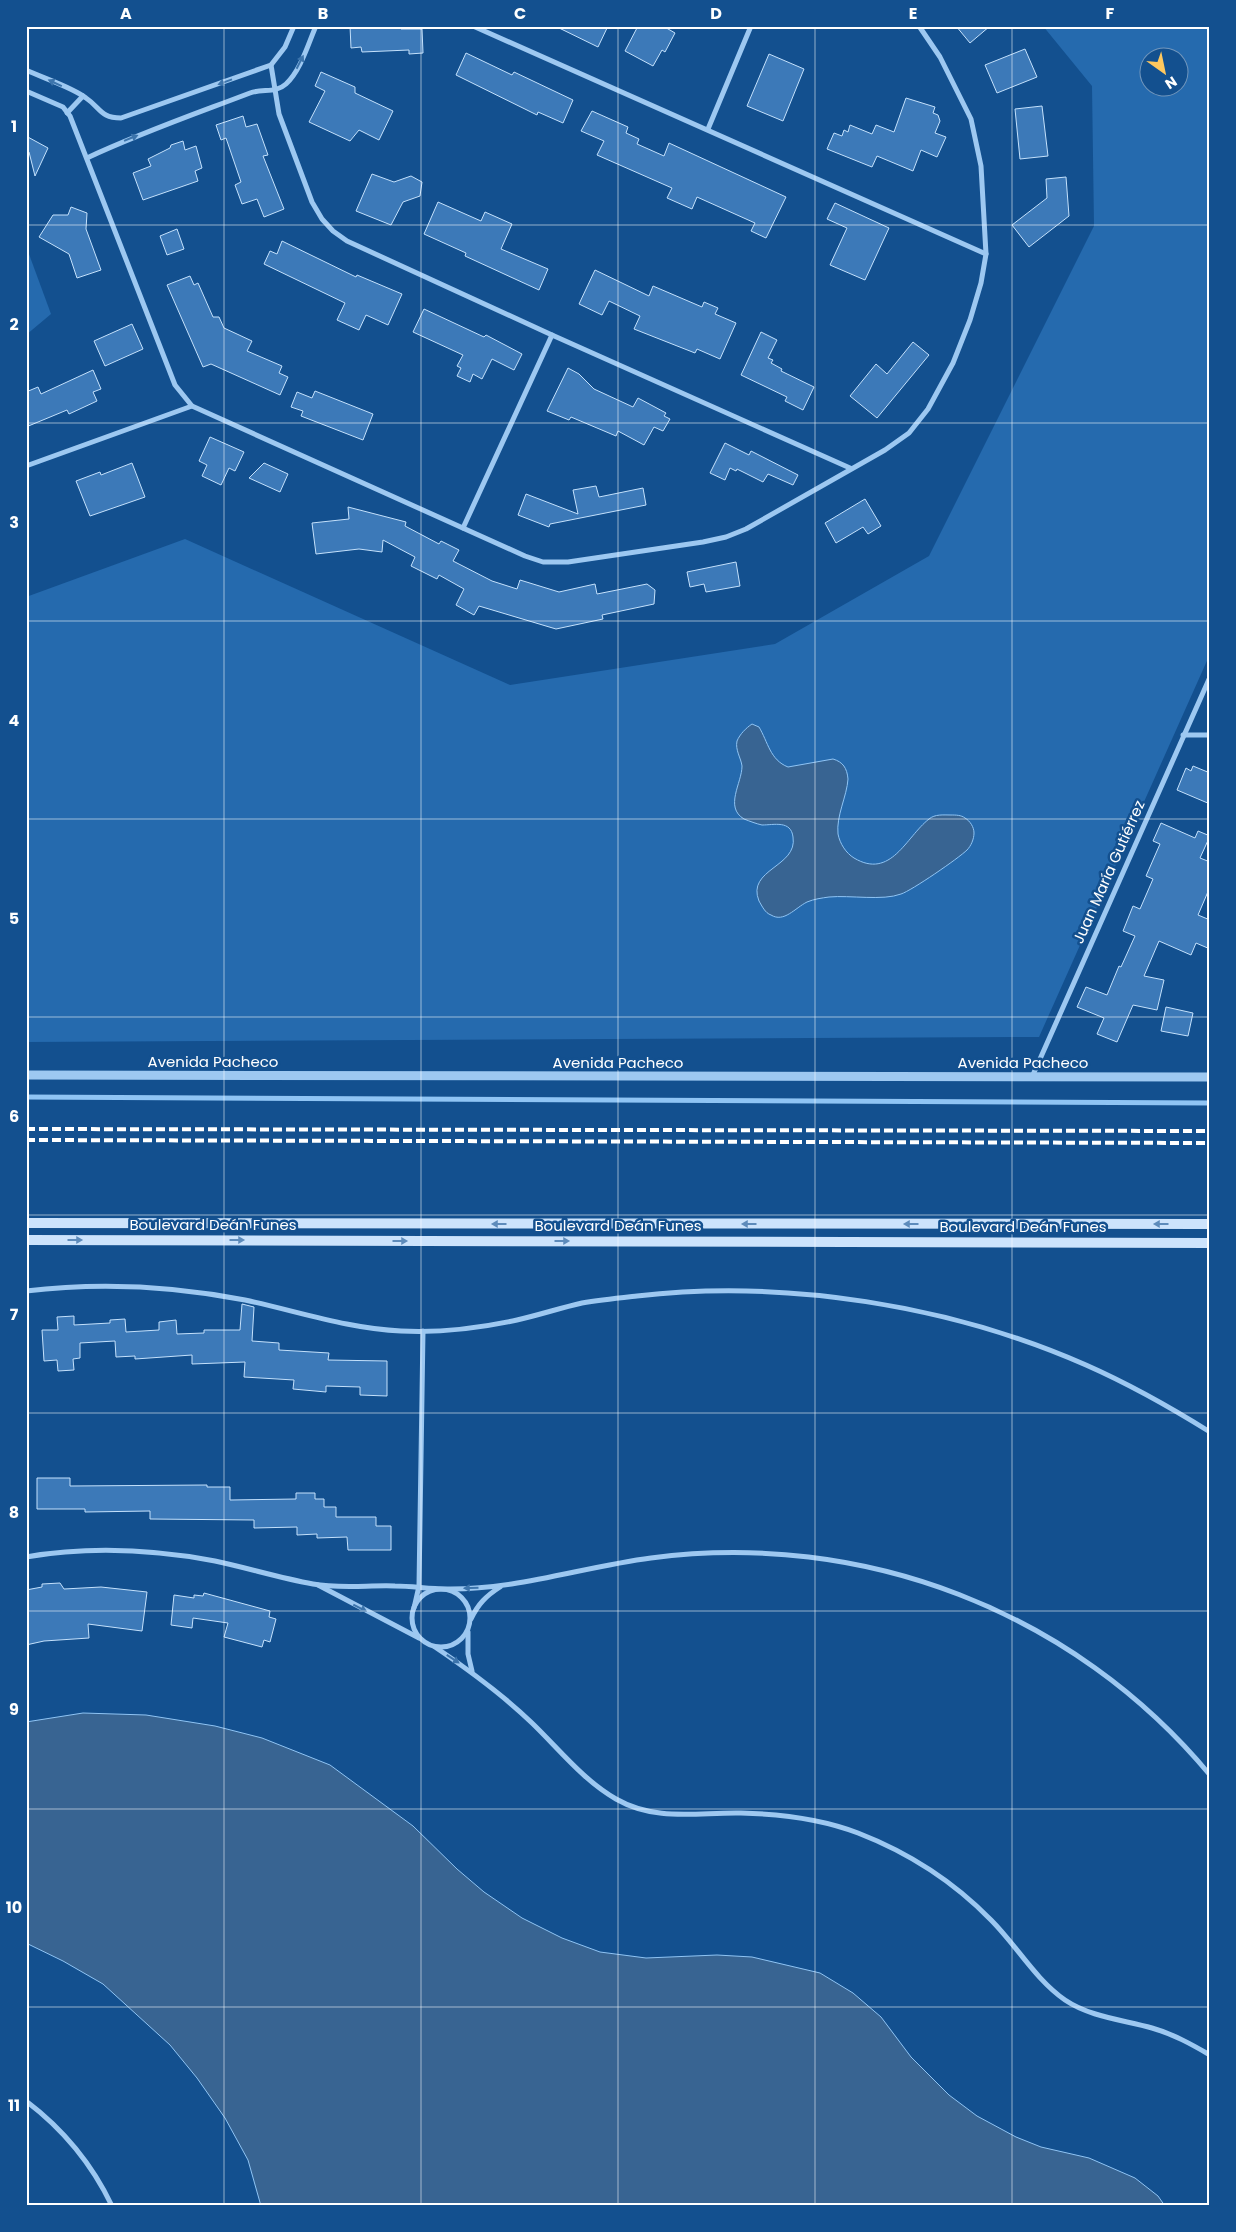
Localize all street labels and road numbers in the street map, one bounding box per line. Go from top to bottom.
street label: Juan María Gutiérrez [1067,797,1150,947]
street label: Avenida Pacheco [148,1051,278,1072]
street label: Avenida Pacheco [553,1052,683,1073]
street label: Avenida Pacheco [958,1052,1088,1073]
street label: Boulevard Deán Funes [129,1214,297,1235]
street label: Boulevard Deán Funes [534,1215,702,1236]
street label: Boulevard Deán Funes [939,1216,1107,1237]

